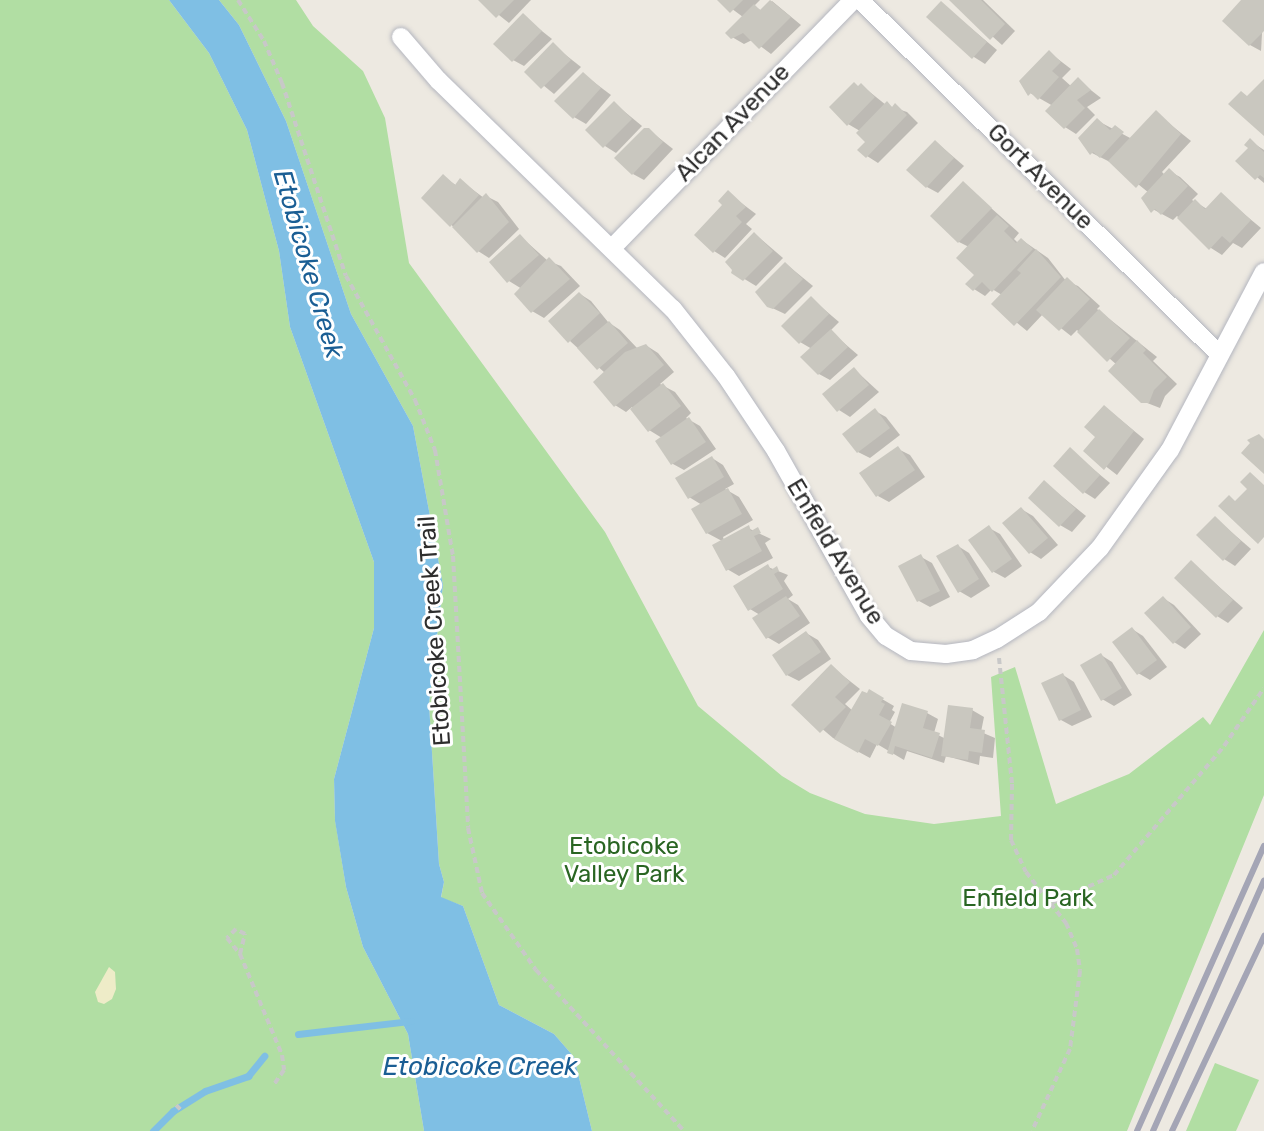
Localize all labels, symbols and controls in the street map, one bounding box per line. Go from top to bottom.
street label: Alcan Avenue [670,58,796,188]
street label: Gort Avenue [981,118,1099,236]
water label: Etobicoke Creek [266,166,350,362]
street label: Enfield Avenue [780,474,890,630]
street label: Etobicoke Creek Trail [413,515,457,747]
park label: Etobicoke Valley Park [563,833,685,889]
park label: Enfield Park [962,885,1094,913]
water label: Etobicoke Creek [383,1051,577,1083]

